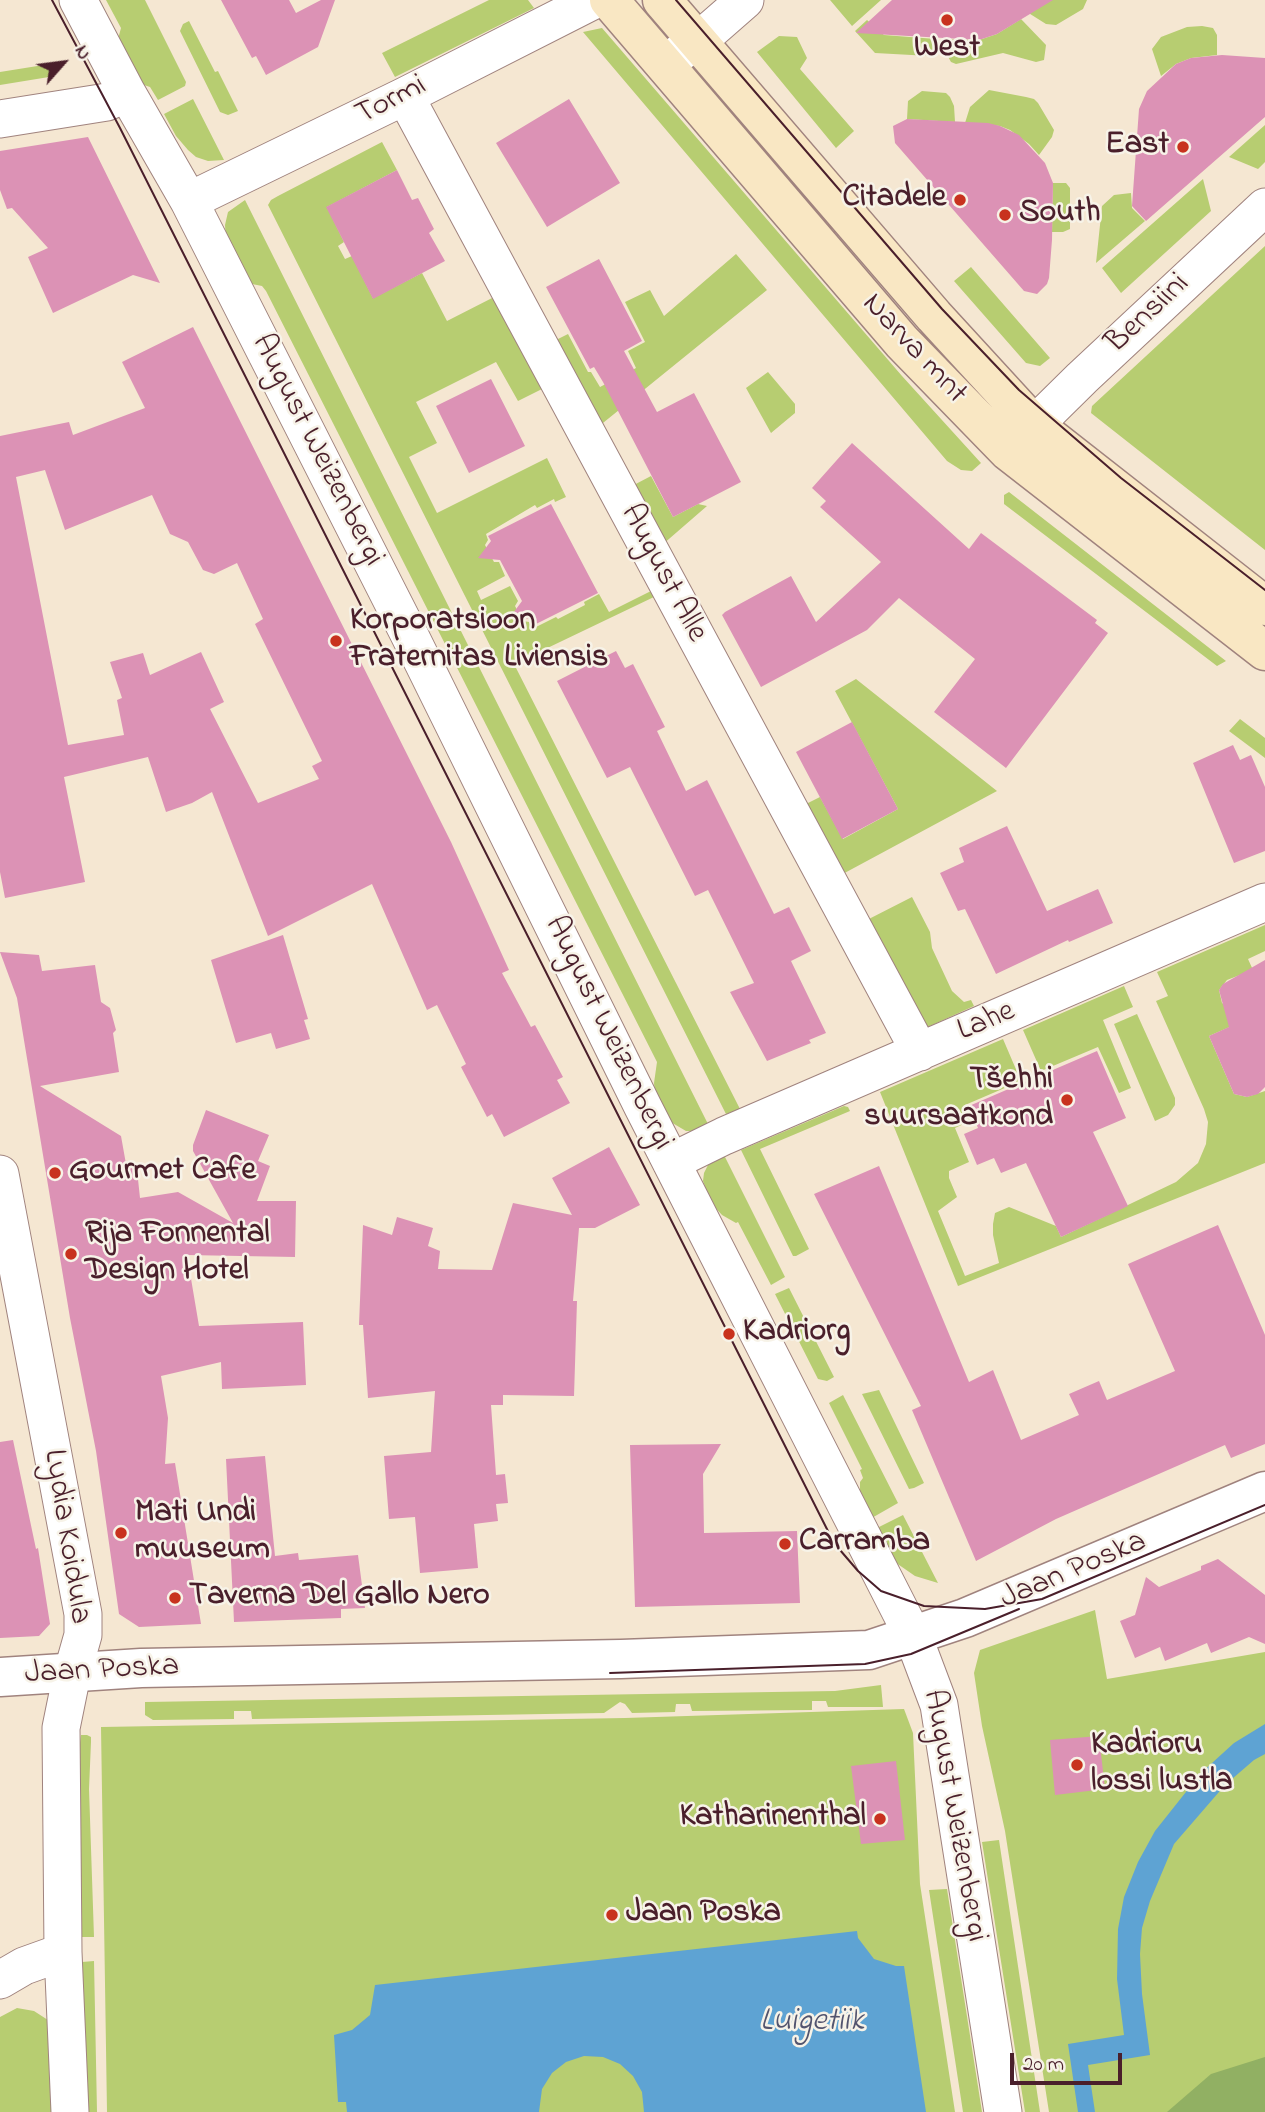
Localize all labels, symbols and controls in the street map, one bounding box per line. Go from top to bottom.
marker: West [939,12,955,28]
north arrow [28,28,98,98]
place label: West [914,31,980,69]
text: N [67,41,97,65]
street label: Tormi [350,68,434,136]
place label: East [1105,128,1169,166]
marker: East [1175,139,1191,155]
place label: Citadele [843,181,946,219]
marker: Citadele [952,192,968,208]
place label: South [1019,196,1100,234]
marker: South [997,207,1013,223]
street label: Bensiini [1099,267,1199,363]
street label: Narva mnt [852,287,974,413]
street label: August Weizenbergi [241,329,391,573]
street label: August Alle [610,499,714,649]
place label: Korporatsioon Fraternitas Liviensis [350,604,608,679]
marker: Korporatsioon Fraternitas Liviensis [328,633,344,649]
street label: August Weizenbergi [534,911,680,1157]
street label: Lahe [953,994,1021,1052]
place label: Tšehhi suursaatkond [864,1063,1053,1138]
marker: Tšehhi suursaatkond [1059,1092,1075,1108]
place label: Gourmet Cafe [69,1154,256,1192]
marker: Gourmet Cafe [47,1165,63,1181]
place label: Rija Fonnental Design Hotel [85,1217,270,1292]
marker: Rija Fonnental Design Hotel [63,1246,79,1262]
place label: Kadriorg [743,1315,850,1353]
marker: Kadriorg [721,1326,737,1342]
street label: Lydia Koidula [32,1447,98,1627]
place label: Mati Undi muuseum [135,1496,270,1571]
street label: Jaan Poska [995,1524,1153,1620]
marker: Mati Undi muuseum [113,1525,129,1541]
place label: Carramba [799,1525,930,1563]
marker: Carramba [777,1536,793,1552]
place label: Taverna Del Gallo Nero [189,1579,490,1617]
marker: Taverna Del Gallo Nero [167,1590,183,1606]
street label: Jaan Poska [24,1649,180,1695]
street label: August Weizenbergi [912,1687,994,1945]
place label: Kadrioru lossi lustla [1091,1728,1233,1803]
marker: Kadrioru lossi lustla [1069,1757,1085,1773]
place label: Katharinenthal [680,1800,866,1838]
marker: Katharinenthal [872,1811,888,1827]
place label: Jaan Poska [626,1896,781,1934]
marker: Jaan Poska [604,1907,620,1923]
water label: Luigetiik [760,2004,864,2044]
scale bar [1013,2038,1125,2082]
text: 20 m [1023,2050,1064,2080]

